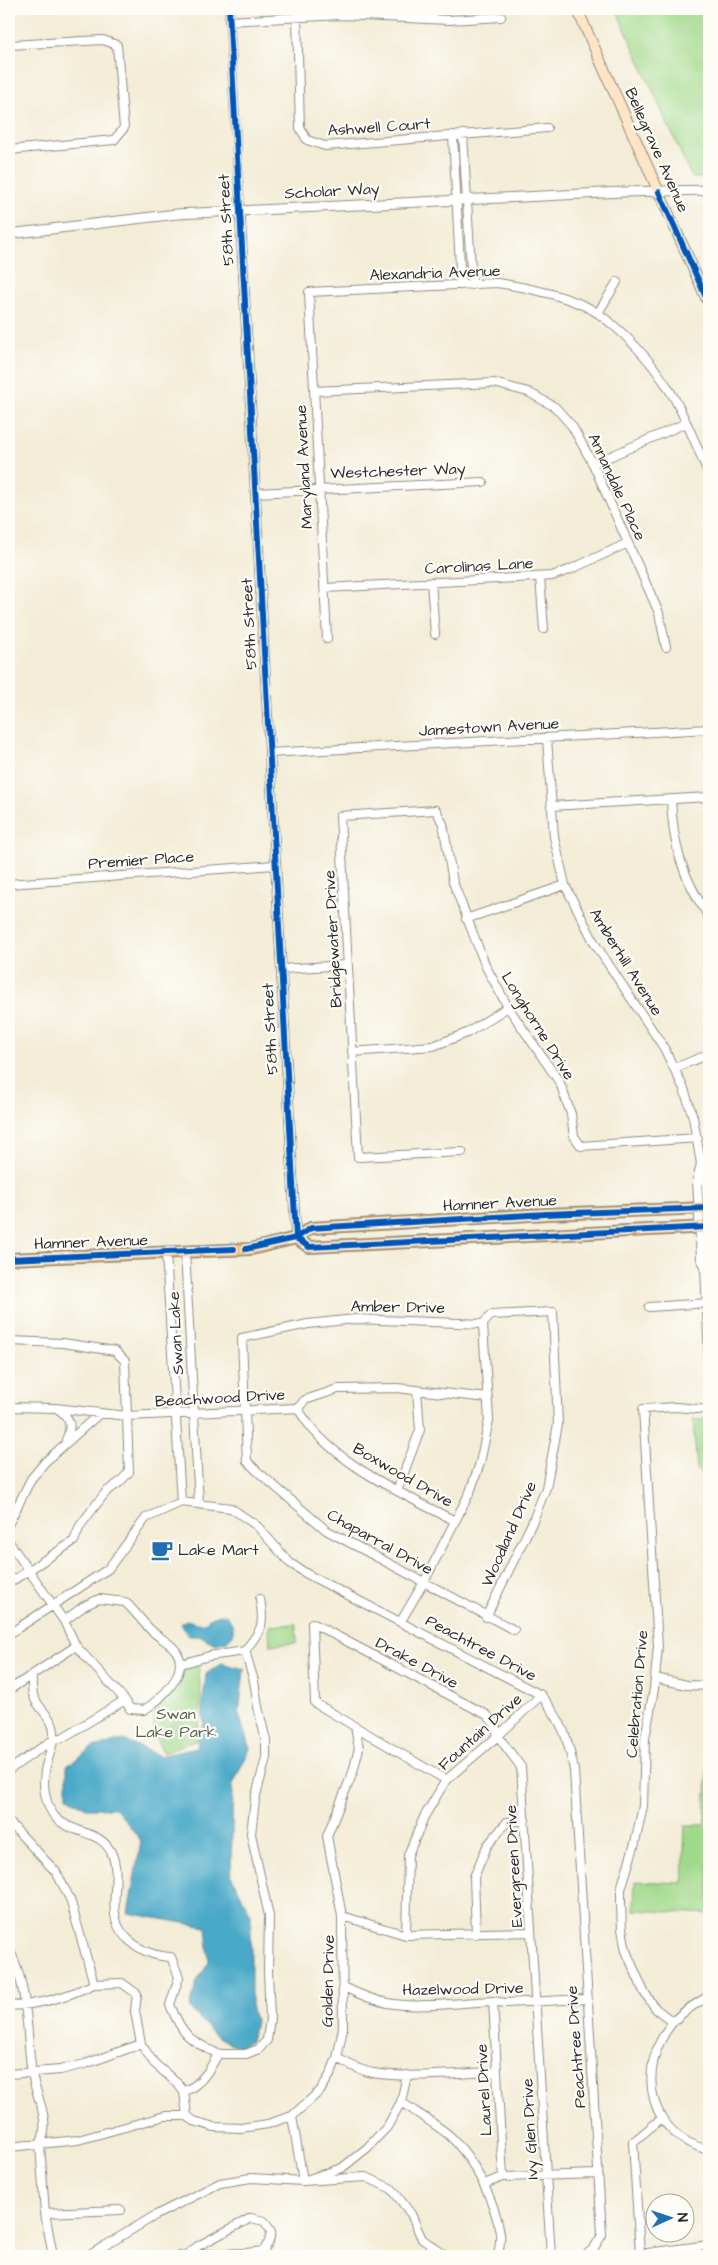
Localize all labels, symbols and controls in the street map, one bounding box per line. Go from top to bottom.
street label: Bellegrave Avenue [619,84,694,217]
street label: Ashwell Court [327,112,432,142]
street label: 58th Street [213,173,239,266]
street label: Scholar Way [284,178,380,205]
street label: Alexandria Avenue [369,260,501,286]
street label: Maryland Avenue [290,404,319,530]
street label: Annandale Place [583,430,652,545]
street label: Westchester Way [330,458,466,485]
street label: Carolinas Lane [424,552,534,580]
street label: 58th Street [236,577,262,670]
street label: Jamestown Avenue [418,712,560,742]
street label: Premier Place [87,845,195,875]
street label: Bridgewater Drive [318,869,349,1008]
street label: Amberhill Avenue [584,904,668,1020]
street label: Longhorne Drive [495,968,580,1085]
street label: 58th Street [257,982,283,1075]
street label: Hamner Avenue [442,1189,558,1217]
street label: Hamner Avenue [34,1229,149,1255]
street label: Swan Lake [163,1290,189,1375]
street label: Amber Drive [351,1295,446,1319]
street label: Beachwood Drive [154,1384,286,1412]
street label: Boxwood Drive [349,1437,457,1513]
street label: Woodland Drive [476,1478,542,1590]
street label: Chaparral Drive [323,1504,437,1580]
cafe icon: Lake Mart [149,1537,175,1563]
place label: Lake Mart [178,1539,259,1561]
street label: Peachtree Drive [422,1609,541,1687]
street label: Celebration Drive [620,1629,654,1759]
street label: Drake Drive [372,1632,463,1694]
street label: Fountain Drive [433,1688,527,1776]
park label: Swan Lake Park [135,1703,217,1743]
street label: Evergreen Drive [500,1804,529,1928]
street label: Golden Drive [316,1934,340,2027]
street label: Hazelwood Drive [402,1977,524,2001]
street label: Peachtree Drive [561,1985,591,2109]
street label: Laurel Drive [471,2043,497,2137]
street label: Ivy Glen Drive [516,2078,545,2180]
north arrow [646,2192,696,2242]
text: N [672,2212,692,2222]

